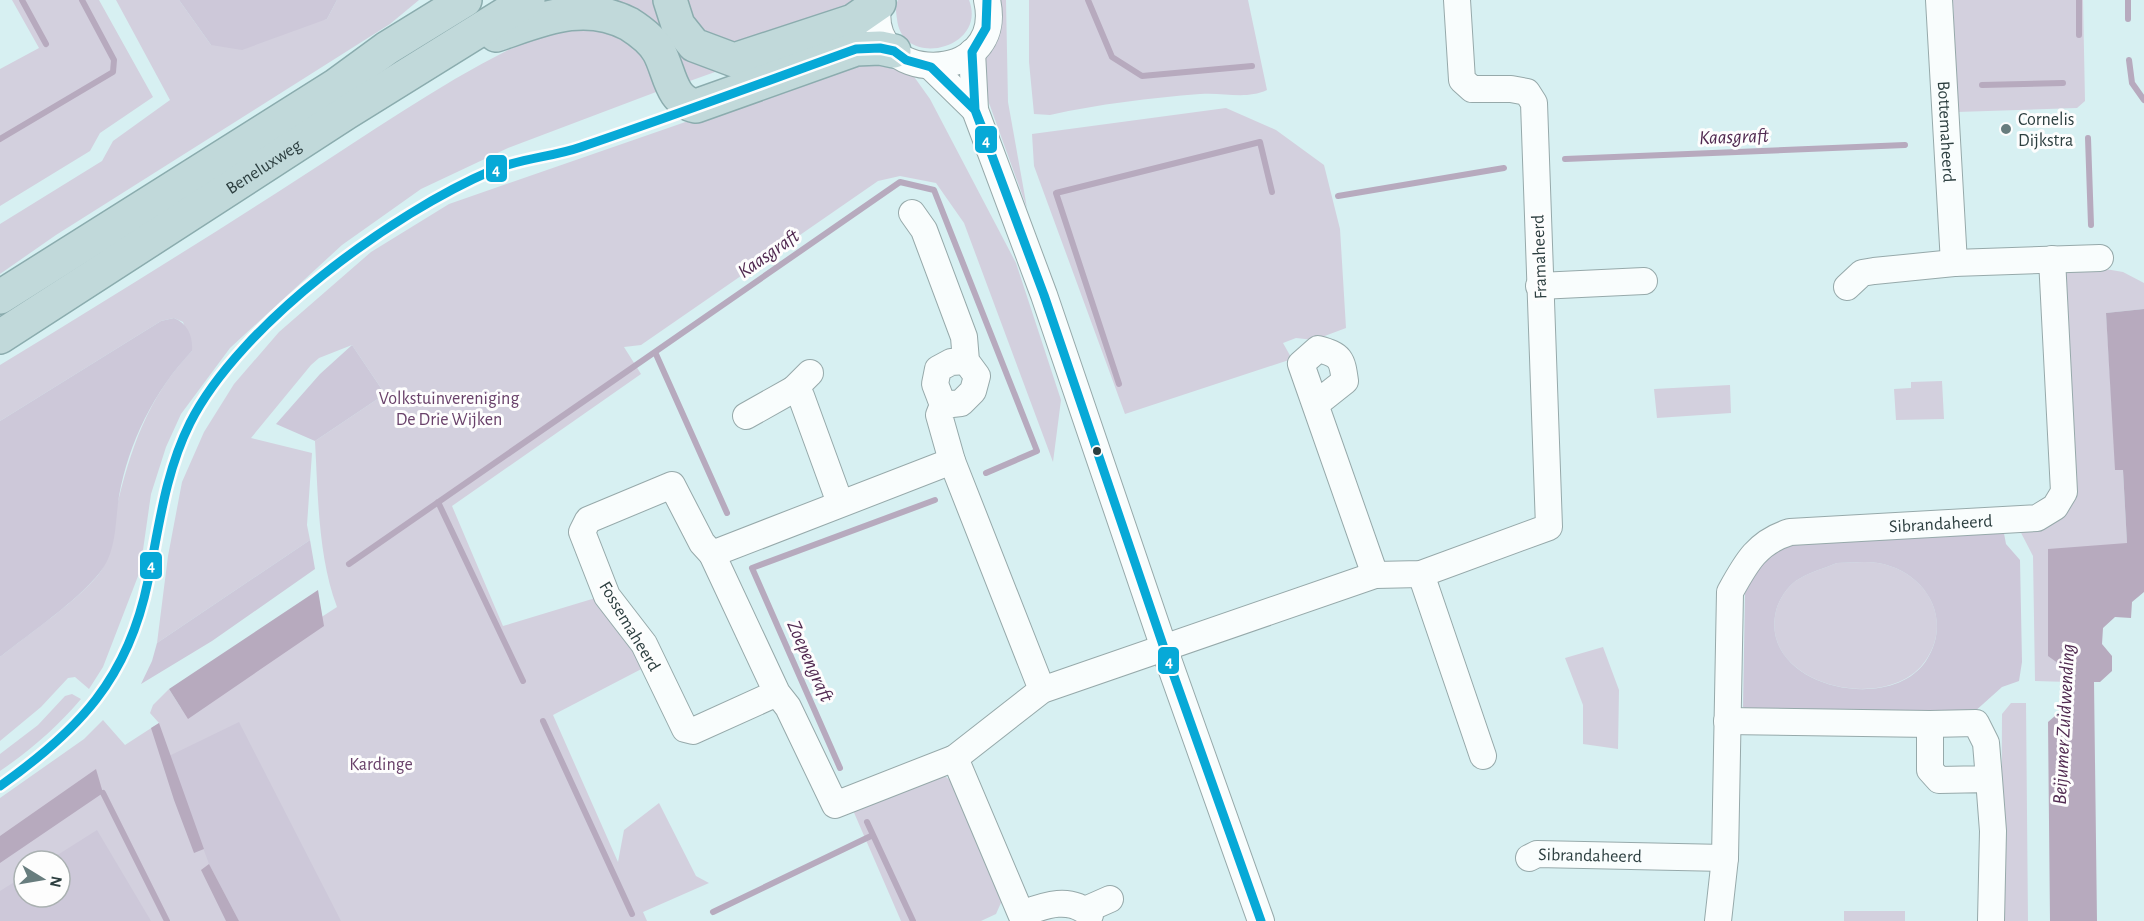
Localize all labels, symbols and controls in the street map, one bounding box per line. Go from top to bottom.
street label: Bottemaheerd [1934,81,1957,183]
place label: Cornelis Dijkstra [2018,111,2075,150]
marker: Cornelis Dijkstra [1999,122,2013,136]
line badge: 4 [974,125,998,154]
water label: Kaasgraft [1699,126,1770,148]
text: 4 [982,133,990,149]
street label: Beneluxweg [223,136,305,198]
line badge: 4 [485,154,508,183]
text: 4 [492,162,500,178]
street label: Framaheerd [1530,214,1550,300]
water label: Kaasgraft [734,225,803,282]
park label: Volkstuinvereniging De Drie Wijken [379,390,519,429]
unlabelled marker [1091,445,1103,457]
street label: Sibrandaheerd [1888,513,1993,536]
line badge: 4 [139,551,163,580]
text: 4 [147,558,155,574]
street label: Fossemaheerd [595,578,663,675]
water label: Zoepengraft [783,618,837,706]
water label: Beijumer Zuidwending [2050,643,2078,805]
line badge: 4 [1157,646,1180,675]
text: 4 [1165,654,1173,670]
park label: Kardinge [349,756,413,774]
street label: Sibrandaheerd [1538,846,1642,866]
north arrow [12,849,72,909]
text: N [47,875,65,889]

